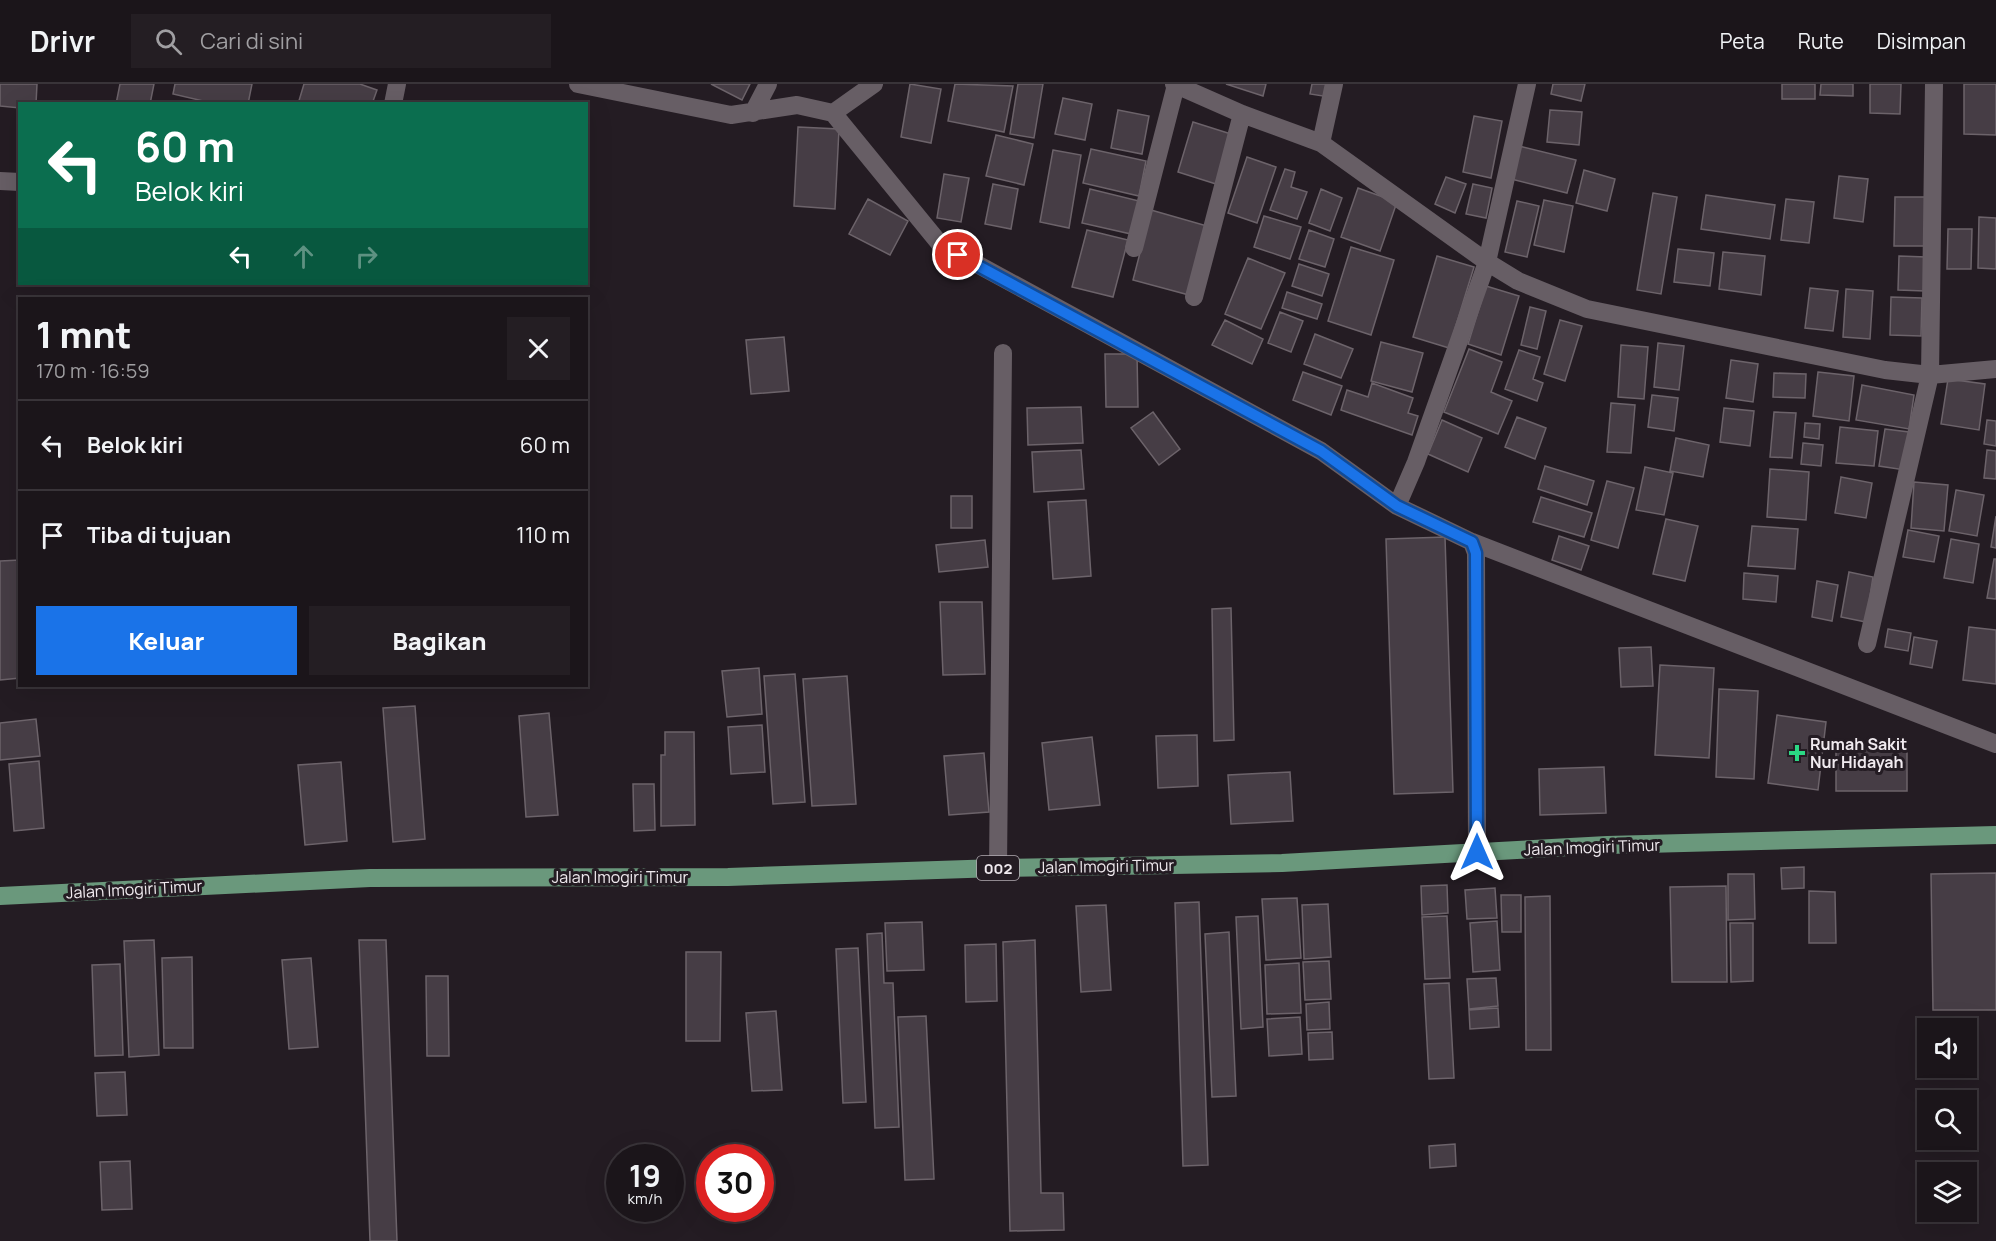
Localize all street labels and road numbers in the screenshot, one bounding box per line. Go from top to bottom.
street label: Jalan Imogiri Timur [1523,834,1661,860]
street label: Jalan Imogiri Timur [1038,854,1175,878]
road number: 002 [977,856,1019,880]
street label: Jalan Imogiri Timur [552,866,688,888]
street label: Jalan Imogiri Timur [65,874,203,904]

